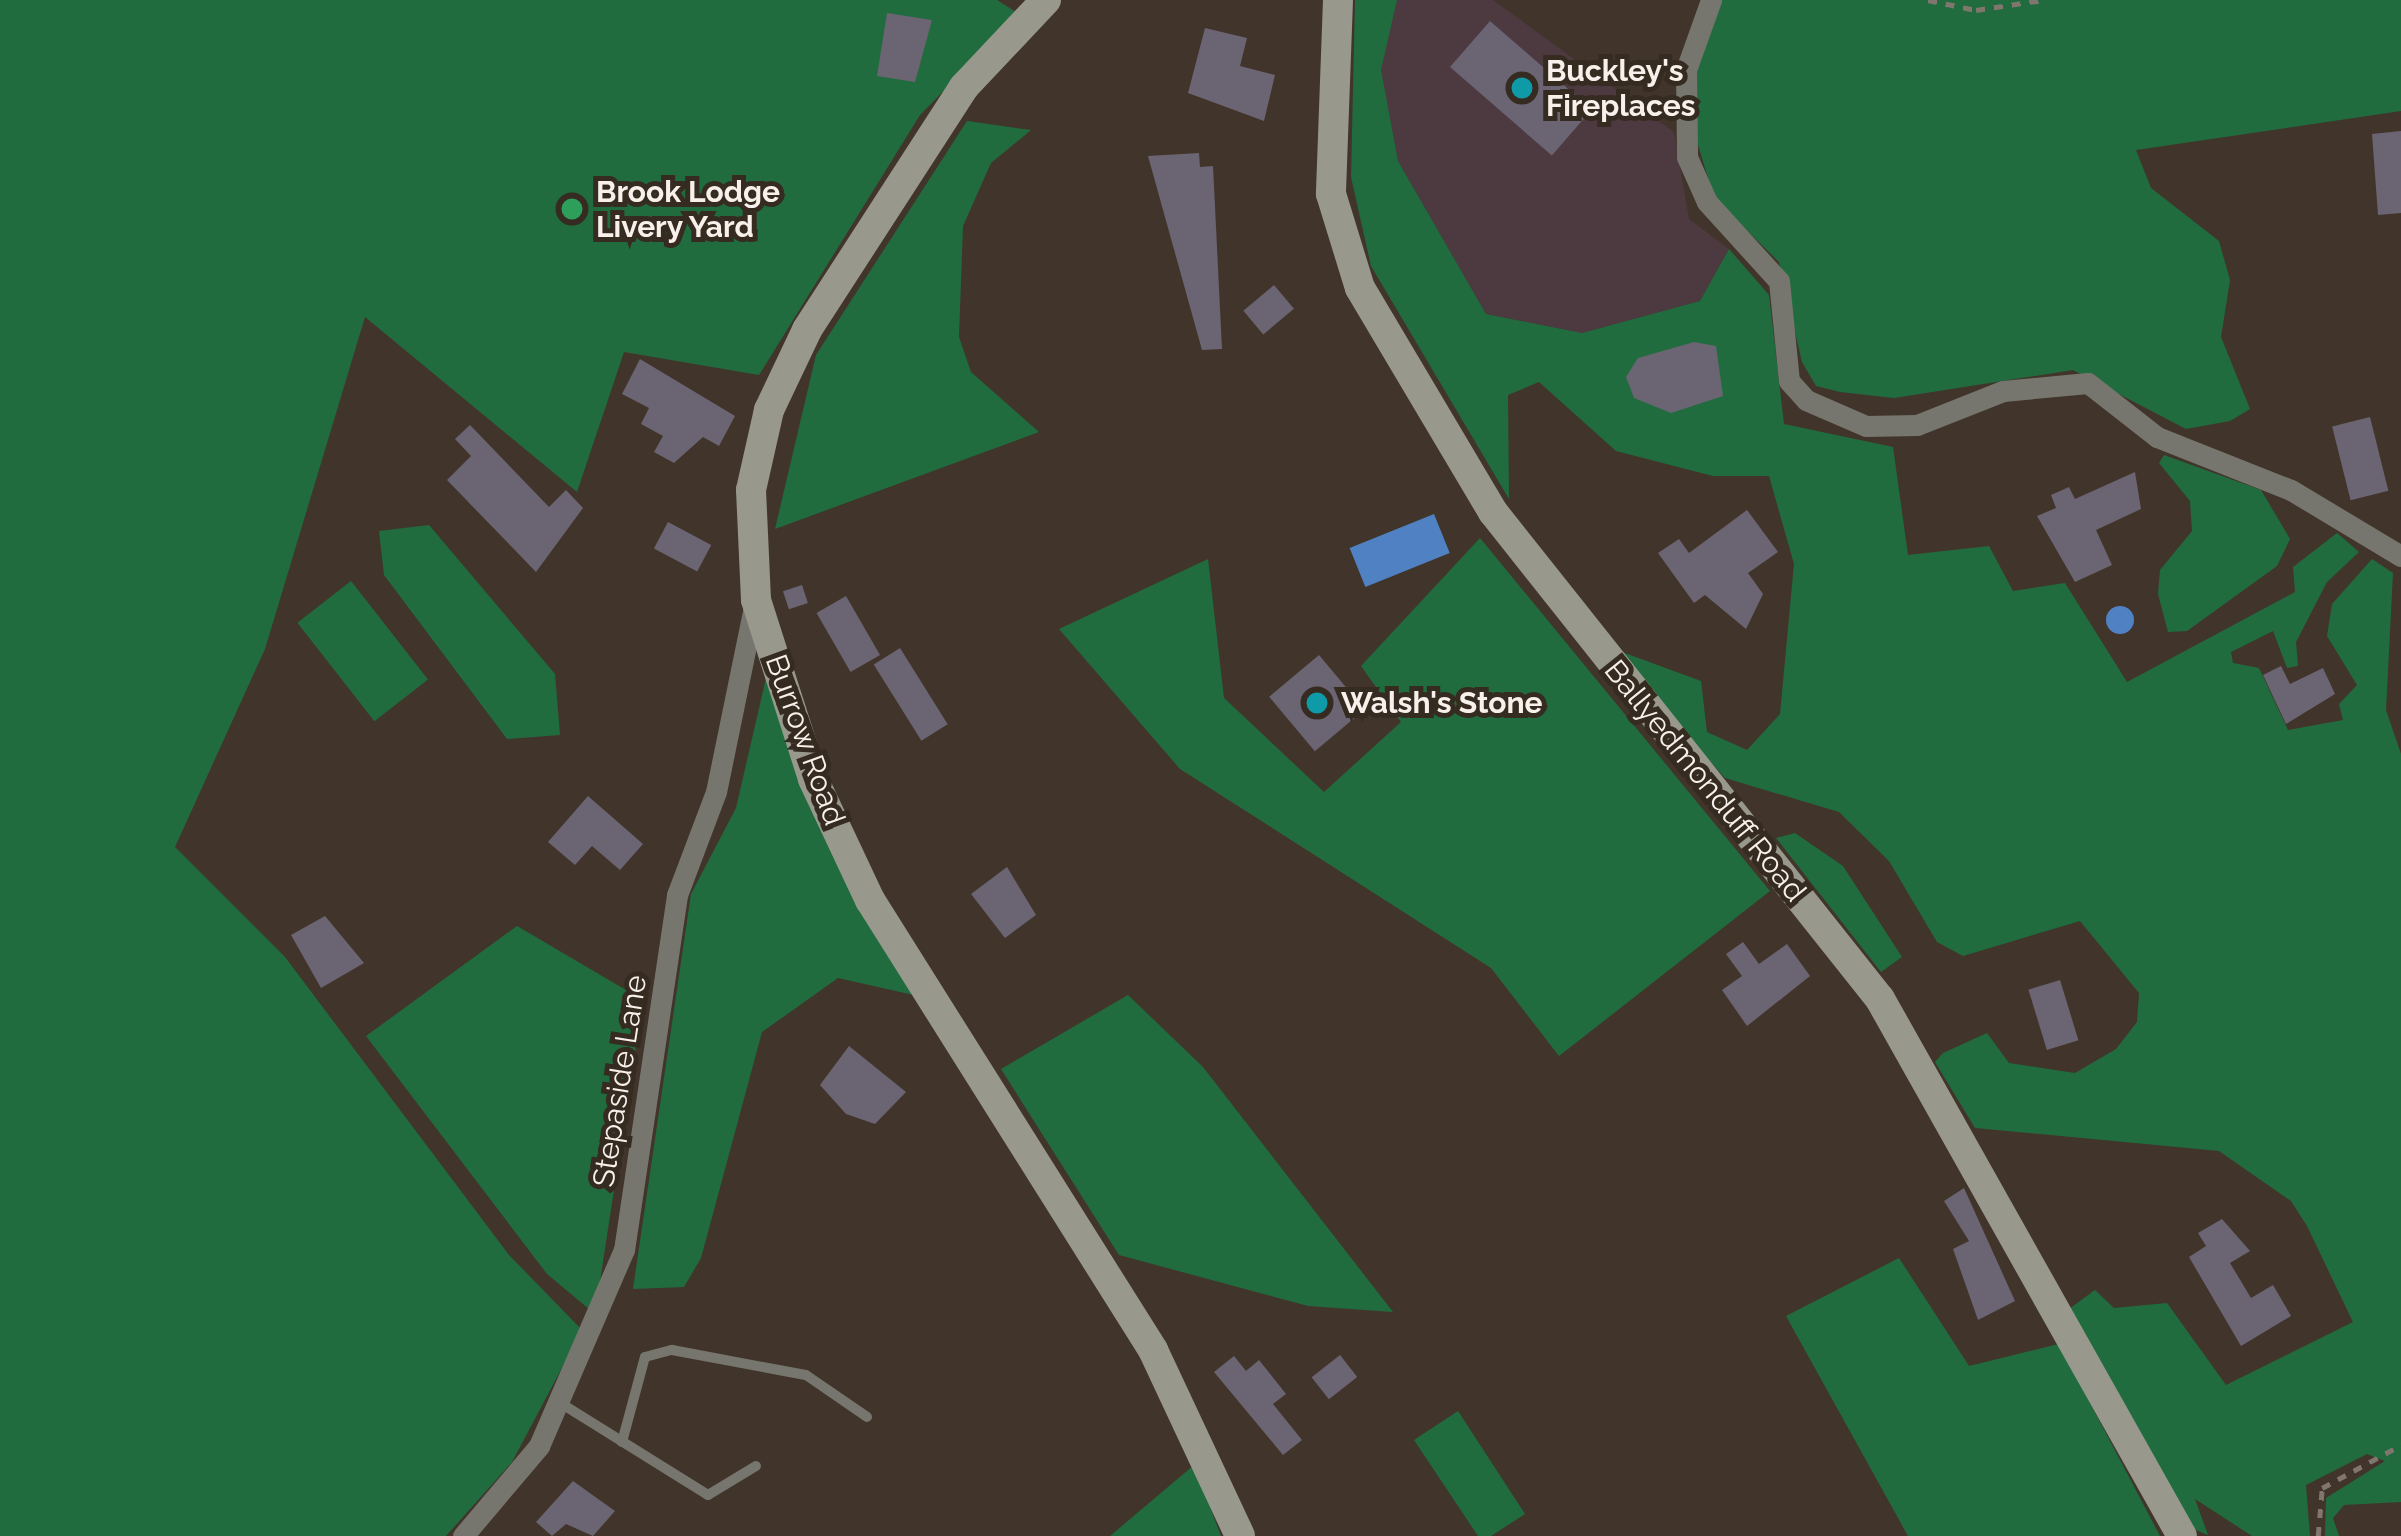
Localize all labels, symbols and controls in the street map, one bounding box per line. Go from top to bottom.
place label: Buckley's Fireplaces [1546,53,1696,124]
marker: Buckley's Fireplaces [1509,75,1535,101]
place label: Brook Lodge Livery Yard [596,174,780,244]
marker: Brook Lodge Livery Yard [559,196,585,222]
street label: Burrow Road [757,649,853,831]
street label: Ballyedmonduff Road [1596,653,1814,909]
place label: Walsh's Stone [1341,685,1542,721]
marker: Walsh's Stone [1304,690,1330,716]
street label: Stepaside Lane [585,972,655,1190]

